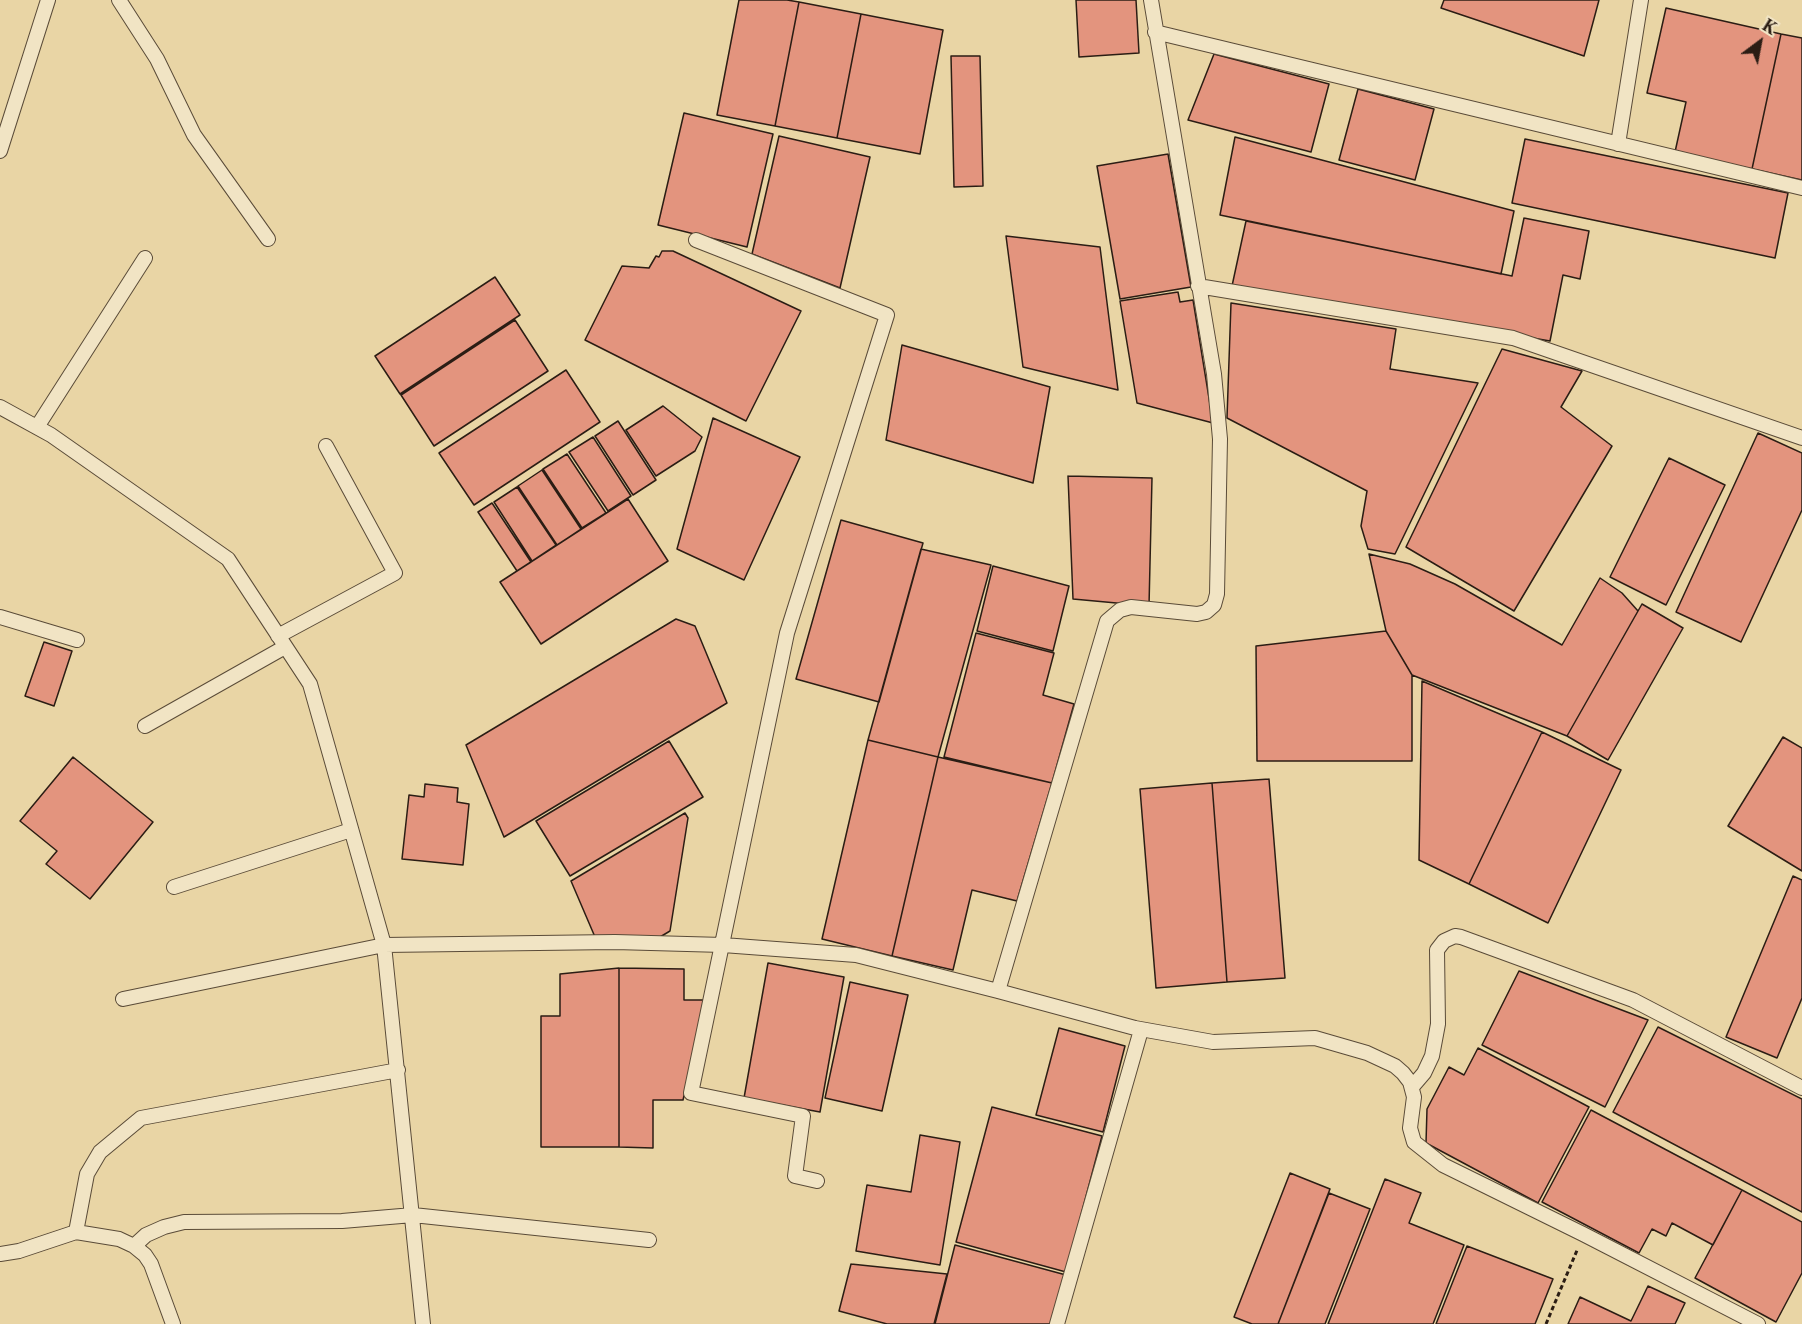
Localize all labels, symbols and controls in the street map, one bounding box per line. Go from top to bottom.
north arrow [1730,12,1790,72]
text: K [1759,15,1780,39]

